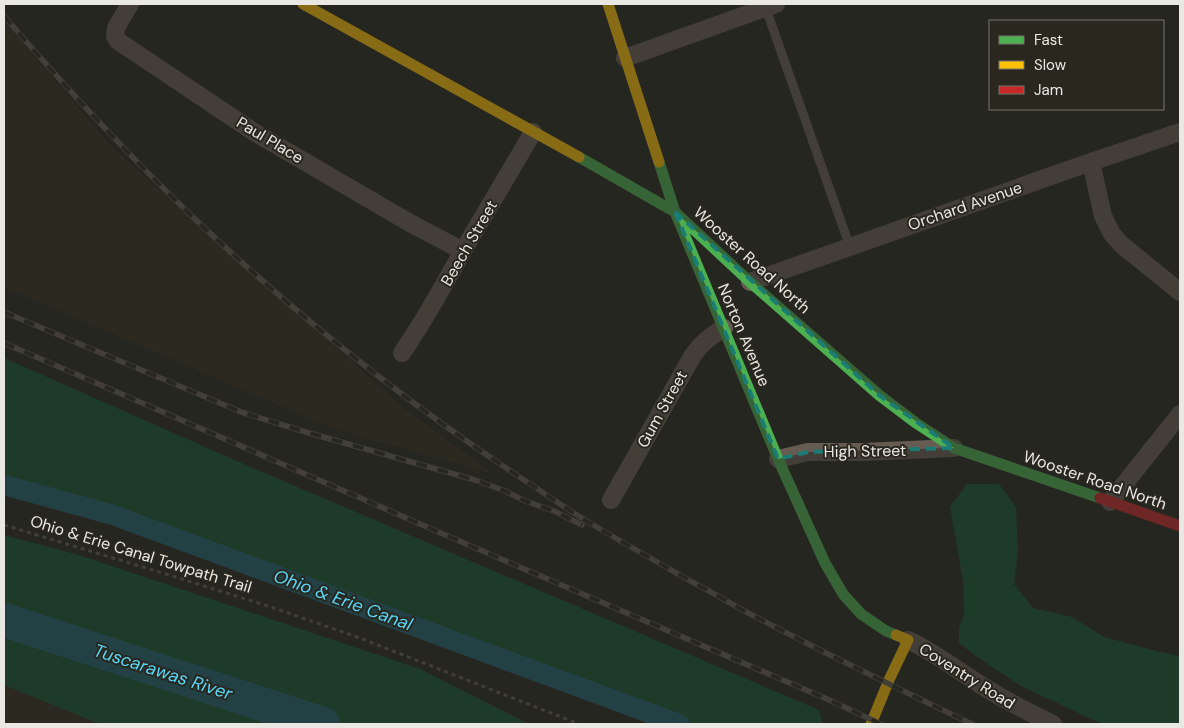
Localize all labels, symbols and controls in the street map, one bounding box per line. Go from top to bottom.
legend [989,20,1164,110]
text: Fast [1034,30,1063,50]
text: Slow [1034,55,1067,75]
text: Jam [1034,80,1063,100]
street label: Paul Place [233,112,307,168]
street label: Orchard Avenue [905,177,1025,235]
street label: Beech Street [436,196,502,290]
street label: Wooster Road North [689,202,815,318]
street label: Norton Avenue [713,280,775,390]
street label: Gum Street [632,367,692,451]
street label: High Street [824,440,906,462]
street label: Wooster Road North [1021,446,1169,514]
street label: Ohio & Erie Canal Towpath Trail [28,510,254,598]
water label: Ohio & Erie Canal [270,564,417,637]
water label: Tuscarawas River [91,638,237,706]
street label: Coventry Road [915,638,1019,714]

